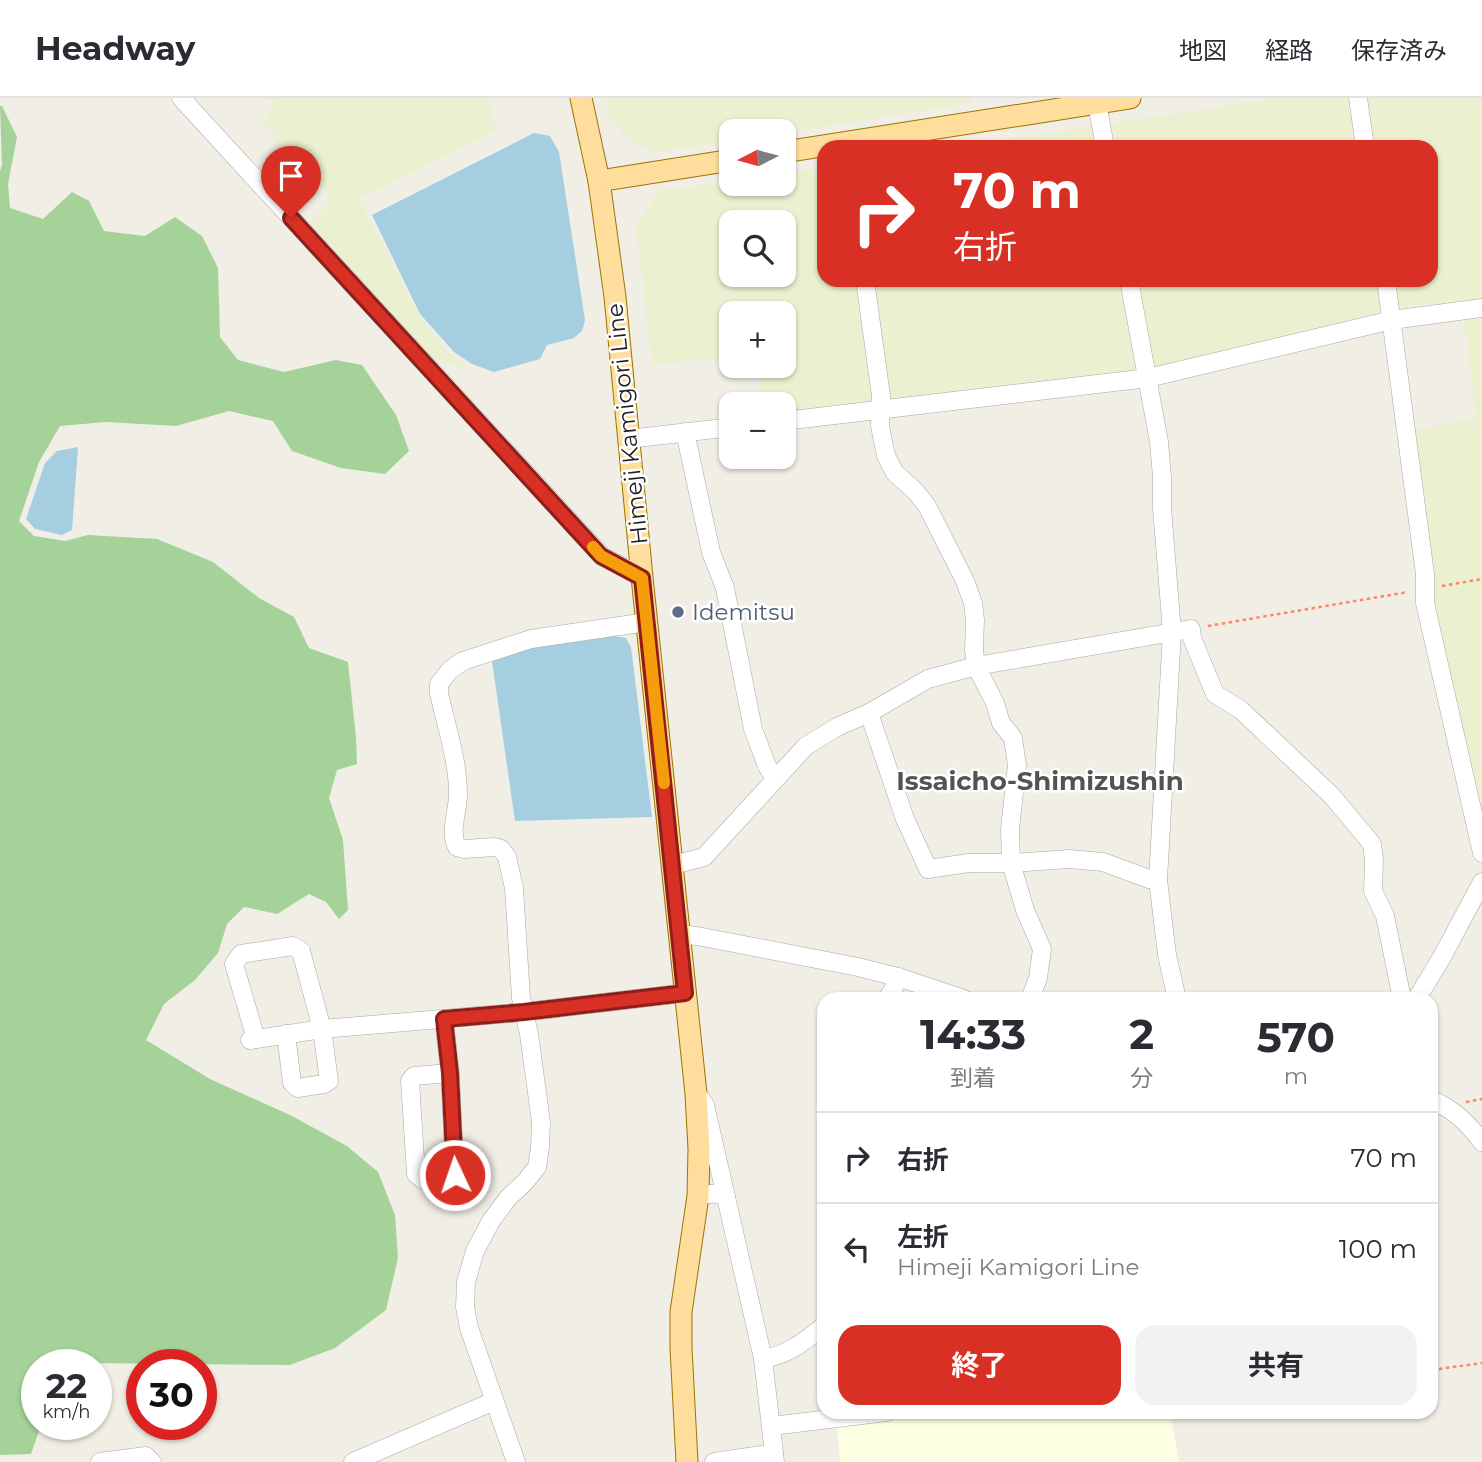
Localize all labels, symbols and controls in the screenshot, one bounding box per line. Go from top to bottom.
text: Headway [35,28,195,68]
text: 地図 [1179,36,1227,65]
text: 経路 [1265,36,1313,65]
text: 保存済み [1351,36,1447,65]
north arrow [719,119,796,196]
map controls [719,119,796,469]
pin [261,146,321,218]
icon: arrive [272,157,310,195]
text: 70 m [953,161,1081,220]
icon: right [838,168,929,259]
button: search [719,210,796,287]
text: 右折 [953,227,1017,266]
button: + [719,301,796,378]
street label: Himeji Kamigori Line [600,302,654,546]
button: − [719,392,796,469]
place label: Idemitsu [692,598,795,626]
marker: Idemitsu [670,604,686,620]
district label: Issaicho-Shimizushin [896,765,1184,797]
text: 14:33 [920,1008,1026,1060]
text: 2 [1129,1008,1154,1060]
text: 570 [1257,1011,1335,1063]
text: m [1284,1062,1308,1090]
text: 到着 [950,1064,996,1092]
text: 分 [1130,1064,1153,1092]
position arrow [418,1138,492,1212]
icon: right [838,1139,876,1177]
text: 70 m [1351,1142,1417,1174]
text: 右折 [897,1144,949,1176]
text: 左折 [897,1221,949,1253]
icon: left [838,1230,876,1268]
text: 100 m [1339,1233,1417,1265]
text: Himeji Kamigori Line [897,1253,1139,1281]
button: 終了 [838,1325,1121,1405]
button: 共有 [1135,1325,1417,1405]
speed limit sign: 30 [126,1349,217,1440]
text: 22 [46,1364,87,1407]
text: km/h [42,1401,91,1423]

